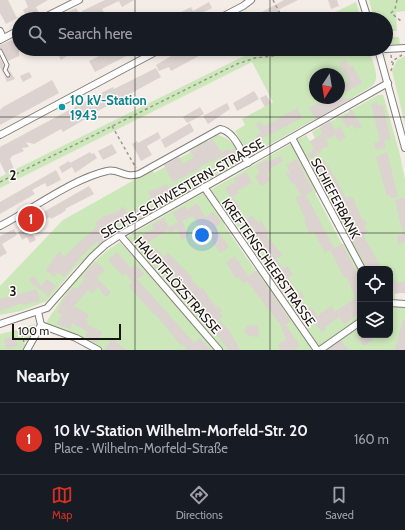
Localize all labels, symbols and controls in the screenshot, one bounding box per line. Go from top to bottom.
search box [12,12,393,56]
icon: search [26,23,48,45]
text: Search here [58,25,133,43]
north arrow [309,68,345,104]
place label: 10 kV-Station 1943 [70,92,147,123]
marker: 10 kV-Station 1943 [57,102,67,112]
street label: SECHS-SCHWESTERN-STRASSE [98,135,266,241]
street label: SCHIEFERBANK [308,155,364,242]
text: 2 [10,167,17,183]
street label: KREFTENSCHEERSTRASSE [219,195,319,329]
pin: 1 [18,204,44,234]
your location [192,225,212,245]
street label: HAUPTFLÖZSTRASSE [131,233,225,337]
map controls [357,266,393,338]
button: locate [357,266,393,302]
text: 3 [9,283,17,299]
button: layers [357,302,393,338]
scale bar [12,322,121,341]
text: 100 m [18,324,49,338]
text: Nearby [16,366,69,386]
text: 10 kV-Station Wilhelm-Morfeld-Str. 20 [54,422,308,440]
text: 1 [27,431,31,447]
text: 160 m [354,431,389,447]
text: Place · Wilhelm-Morfeld-Straße [54,440,228,456]
tab: Map [51,484,73,522]
tab: Directions [176,484,223,522]
tab: Saved [325,484,354,522]

